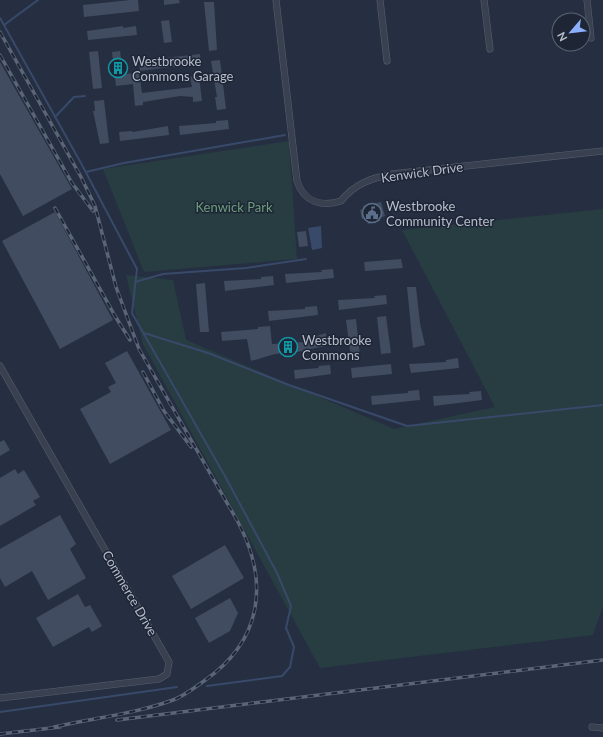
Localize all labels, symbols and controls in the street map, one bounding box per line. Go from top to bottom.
north arrow [551,12,591,52]
text: N [554,30,569,44]
place label: Westbrooke Commons Garage [132,53,234,84]
building icon: Westbrooke Commons Garage [107,57,129,79]
street label: Kenwick Drive [380,158,464,186]
place label: Westbrooke Community Center [386,198,494,229]
park label: Kenwick Park [195,199,273,215]
public building icon: Westbrooke Community Center [361,202,383,224]
place label: Westbrooke Commons [302,332,372,363]
building icon: Westbrooke Commons [277,336,299,358]
street label: Commerce Drive [99,547,161,639]

